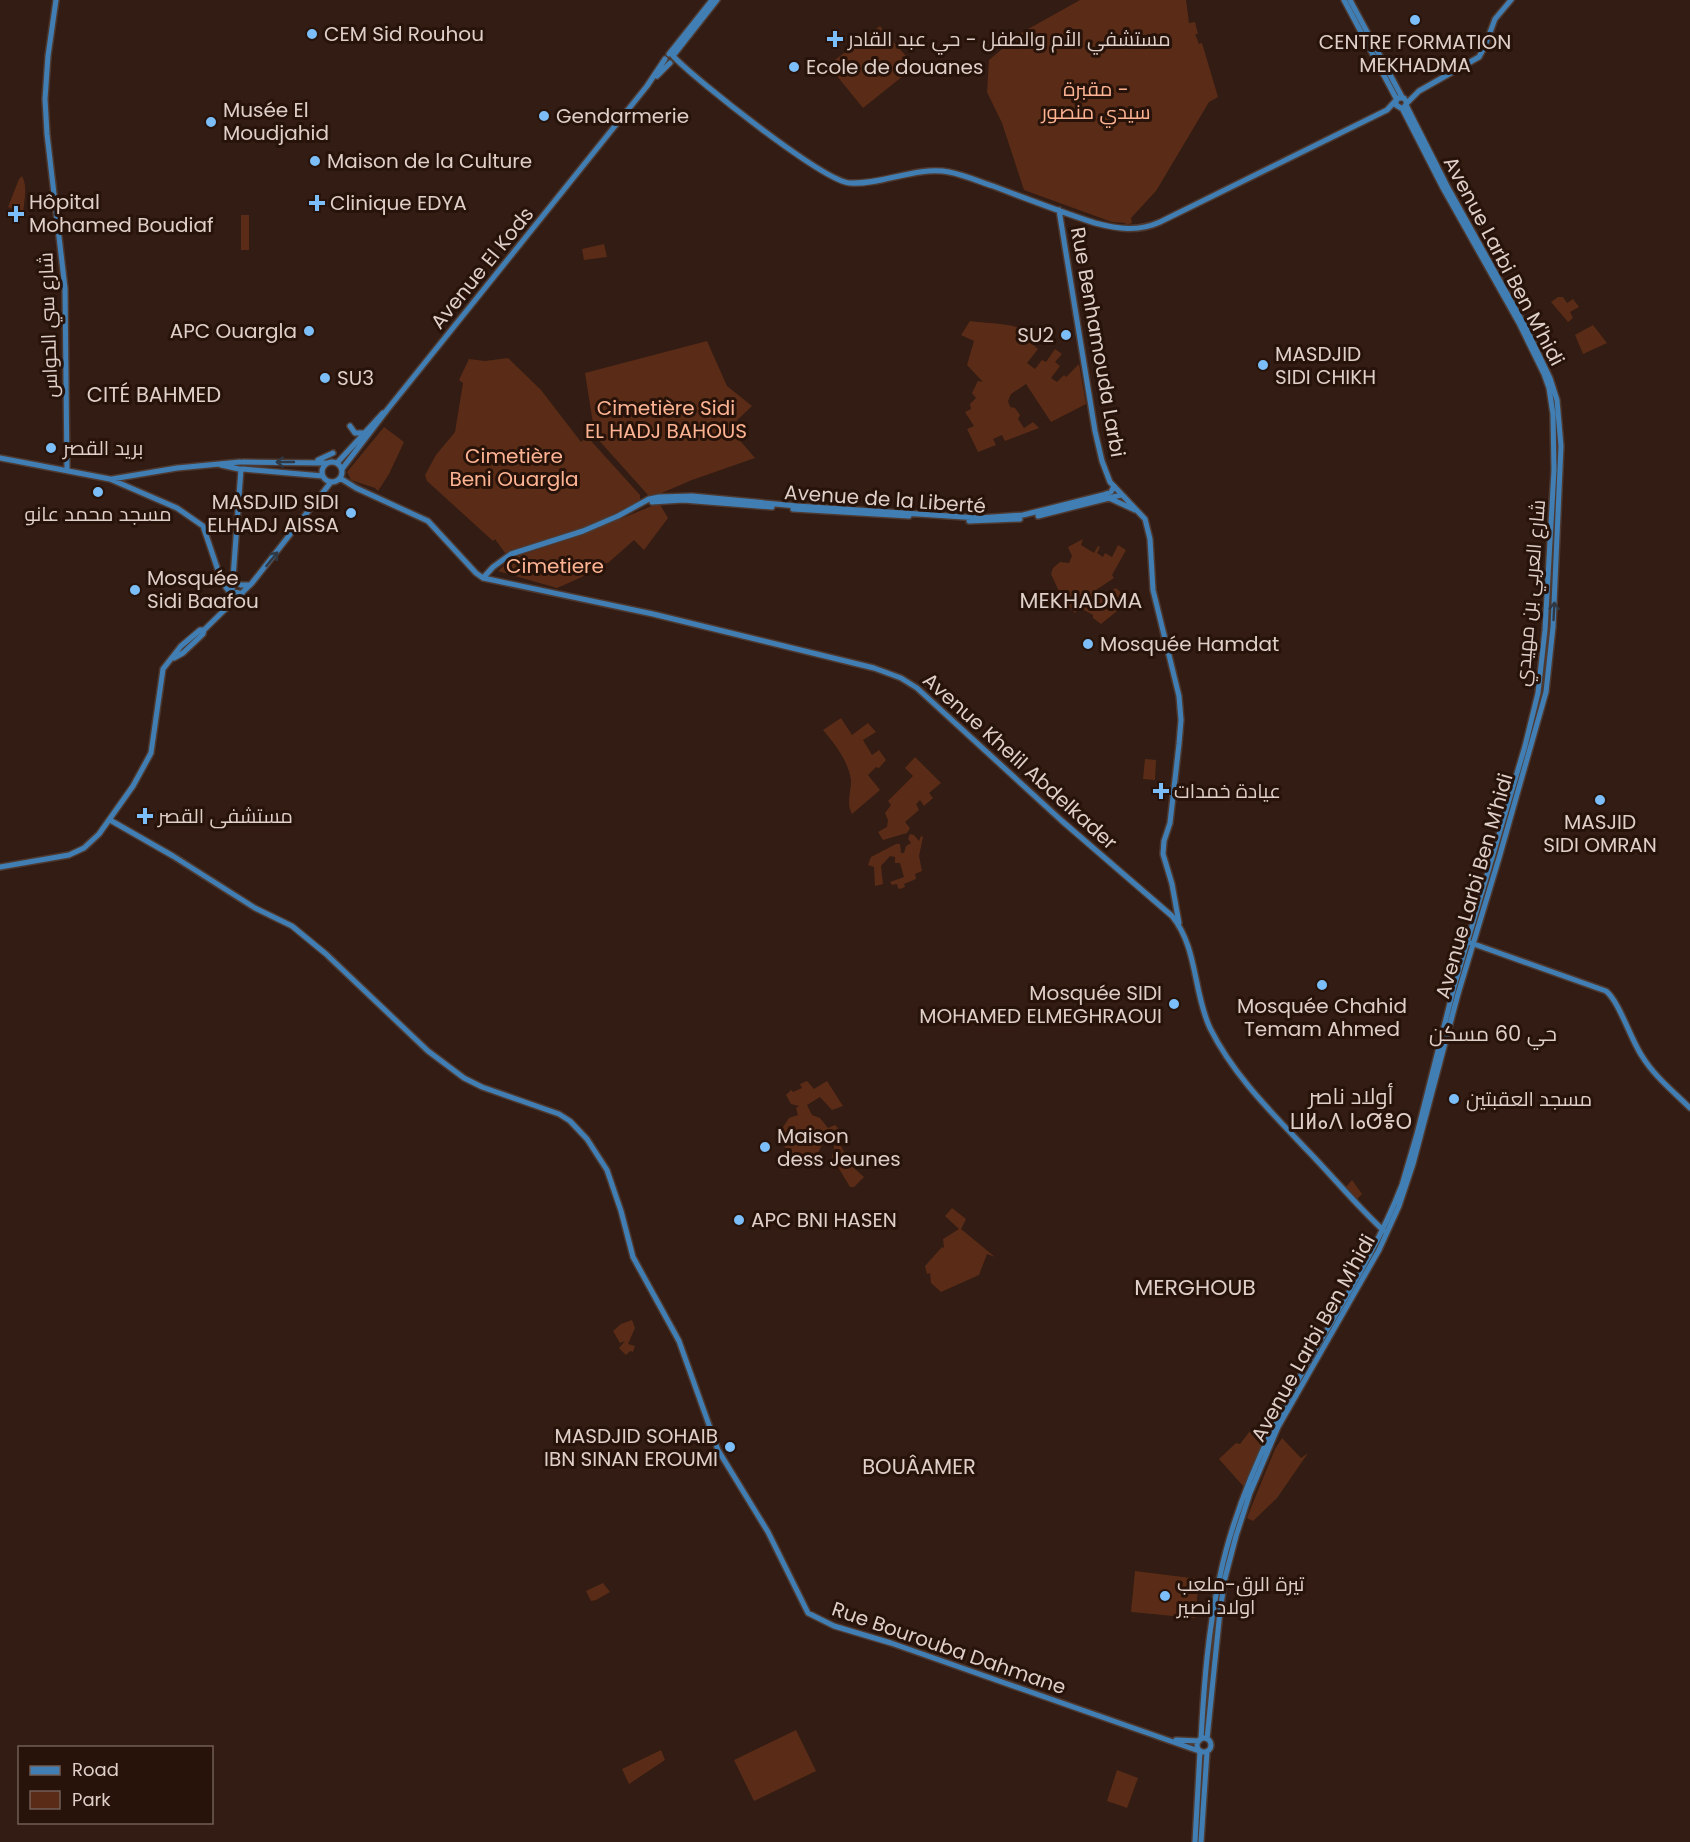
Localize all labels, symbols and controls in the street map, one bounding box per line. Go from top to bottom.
marker: CENTRE FORMATION MEKHADMA [1408,13,1422,27]
place label: CEM Sid Rouhou [324,20,484,48]
place label: مستشفي الأم والطفل - حي عبد القادر [847,25,1171,55]
marker: CEM Sid Rouhou [305,27,319,41]
place label: CENTRE FORMATION MEKHADMA [1319,28,1511,79]
marker: مستشفي الأم والطفل - حي عبد القادر [826,30,844,48]
place label: Ecole de douanes [806,53,983,81]
marker: Ecole de douanes [787,60,801,74]
park label: مقبرة - سيدي منصور [1041,75,1150,128]
place label: Musée El Moudjahid [223,96,329,147]
place label: Gendarmerie [556,102,689,130]
marker: Gendarmerie [537,109,551,123]
marker: Musée El Moudjahid [204,115,218,129]
place label: Maison de la Culture [327,147,532,175]
street label: Avenue Larbi Ben M'hidi [1437,151,1571,371]
marker: Maison de la Culture [308,154,322,168]
place label: Hôpital Mohamed Boudiaf [29,188,214,239]
place label: Clinique EDYA [330,189,467,217]
marker: Clinique EDYA [308,194,326,212]
street label: Avenue El Kods [424,201,540,335]
marker: Hôpital Mohamed Boudiaf [7,205,25,223]
street label: Rue Benhamouda Larbi [1064,225,1132,459]
street label: شارع سي الحواس [31,252,66,398]
place label: APC Ouargla [170,317,297,345]
place label: SU2 [1017,321,1054,349]
marker: APC Ouargla [302,324,316,338]
marker: SU2 [1059,328,1073,342]
place label: MASDJID SIDI CHIKH [1275,340,1376,391]
marker: MASDJID SIDI CHIKH [1256,358,1270,372]
place label: SU3 [337,364,374,392]
marker: SU3 [318,371,332,385]
district label: CITÉ BAHMED [87,380,221,409]
park label: Cimetière Sidi EL HADJ BAHOUS [585,394,747,445]
place label: بريد القصر [62,434,143,462]
marker: بريد القصر [44,441,58,455]
park label: Cimetière Beni Ouargla [449,442,579,493]
one-way arrow [276,456,296,468]
street label: Avenue de la Liberté [783,478,987,520]
marker: مسجد محمد عانو [91,485,105,499]
place label: MASDJID SIDI ELHADJ AISSA [207,488,339,539]
street label: شارع العربي بن مهيدي [1508,499,1554,688]
place label: مسجد محمد عانو [24,500,172,528]
marker: MASDJID SIDI ELHADJ AISSA [344,506,358,520]
one-way arrow [265,551,278,567]
park label: Cimetiere [506,552,604,580]
place label: Mosquée Sidi Baafou [147,564,259,615]
marker: Mosquée Sidi Baafou [128,583,142,597]
district label: MEKHADMA [1020,585,1143,616]
one-way arrow [1548,601,1559,621]
place label: Mosquée Hamdat [1100,630,1279,658]
marker: Mosquée Hamdat [1081,637,1095,651]
street label: Avenue Khelil Abdelkader [917,666,1123,856]
street label: Avenue Larbi Ben M'hidi [1428,770,1520,1002]
place label: عيادة خمدات [1174,777,1281,805]
marker: عيادة خمدات [1152,782,1170,800]
marker: MASJID SIDI OMRAN [1593,793,1607,807]
place label: مستشفى القصر [157,802,293,830]
marker: مستشفى القصر [136,807,154,825]
place label: MASJID SIDI OMRAN [1543,808,1657,859]
marker: Mosquée Chahid Temam Ahmed [1315,978,1329,992]
place label: Mosquée SIDI MOHAMED ELMEGHRAOUI [919,979,1162,1030]
place label: Mosquée Chahid Temam Ahmed [1237,992,1407,1043]
marker: Mosquée SIDI MOHAMED ELMEGHRAOUI [1167,997,1181,1011]
district label: حي 60 مسكن [1429,1019,1557,1050]
district label: أولاد ناصر ⵡⵍⴰⴷ ⵏⴰⵚⴻⵔ [1290,1081,1412,1137]
place label: مسجد العقبتين [1466,1085,1592,1113]
marker: مسجد العقبتين [1447,1092,1461,1106]
place label: Maison dess Jeunes [777,1122,901,1173]
marker: Maison dess Jeunes [758,1140,772,1154]
place label: APC BNI HASEN [751,1206,897,1234]
marker: APC BNI HASEN [732,1213,746,1227]
street label: Avenue Larbi Ben M'hidi [1244,1229,1382,1447]
district label: MERGHOUB [1134,1272,1256,1303]
place label: MASDJID SOHAIB IBN SINAN EROUMI [544,1422,718,1473]
marker: MASDJID SOHAIB IBN SINAN EROUMI [723,1440,737,1454]
district label: BOUÂAMER [862,1452,976,1481]
place label: تيرة الرق-ملعب اولاد نصير [1176,1570,1305,1621]
marker: تيرة الرق-ملعب اولاد نصير [1158,1589,1172,1603]
street label: Rue Bourouba Dahmane [828,1595,1070,1701]
legend [18,1746,213,1824]
text: Road [72,1757,119,1782]
text: Park [72,1787,111,1812]

